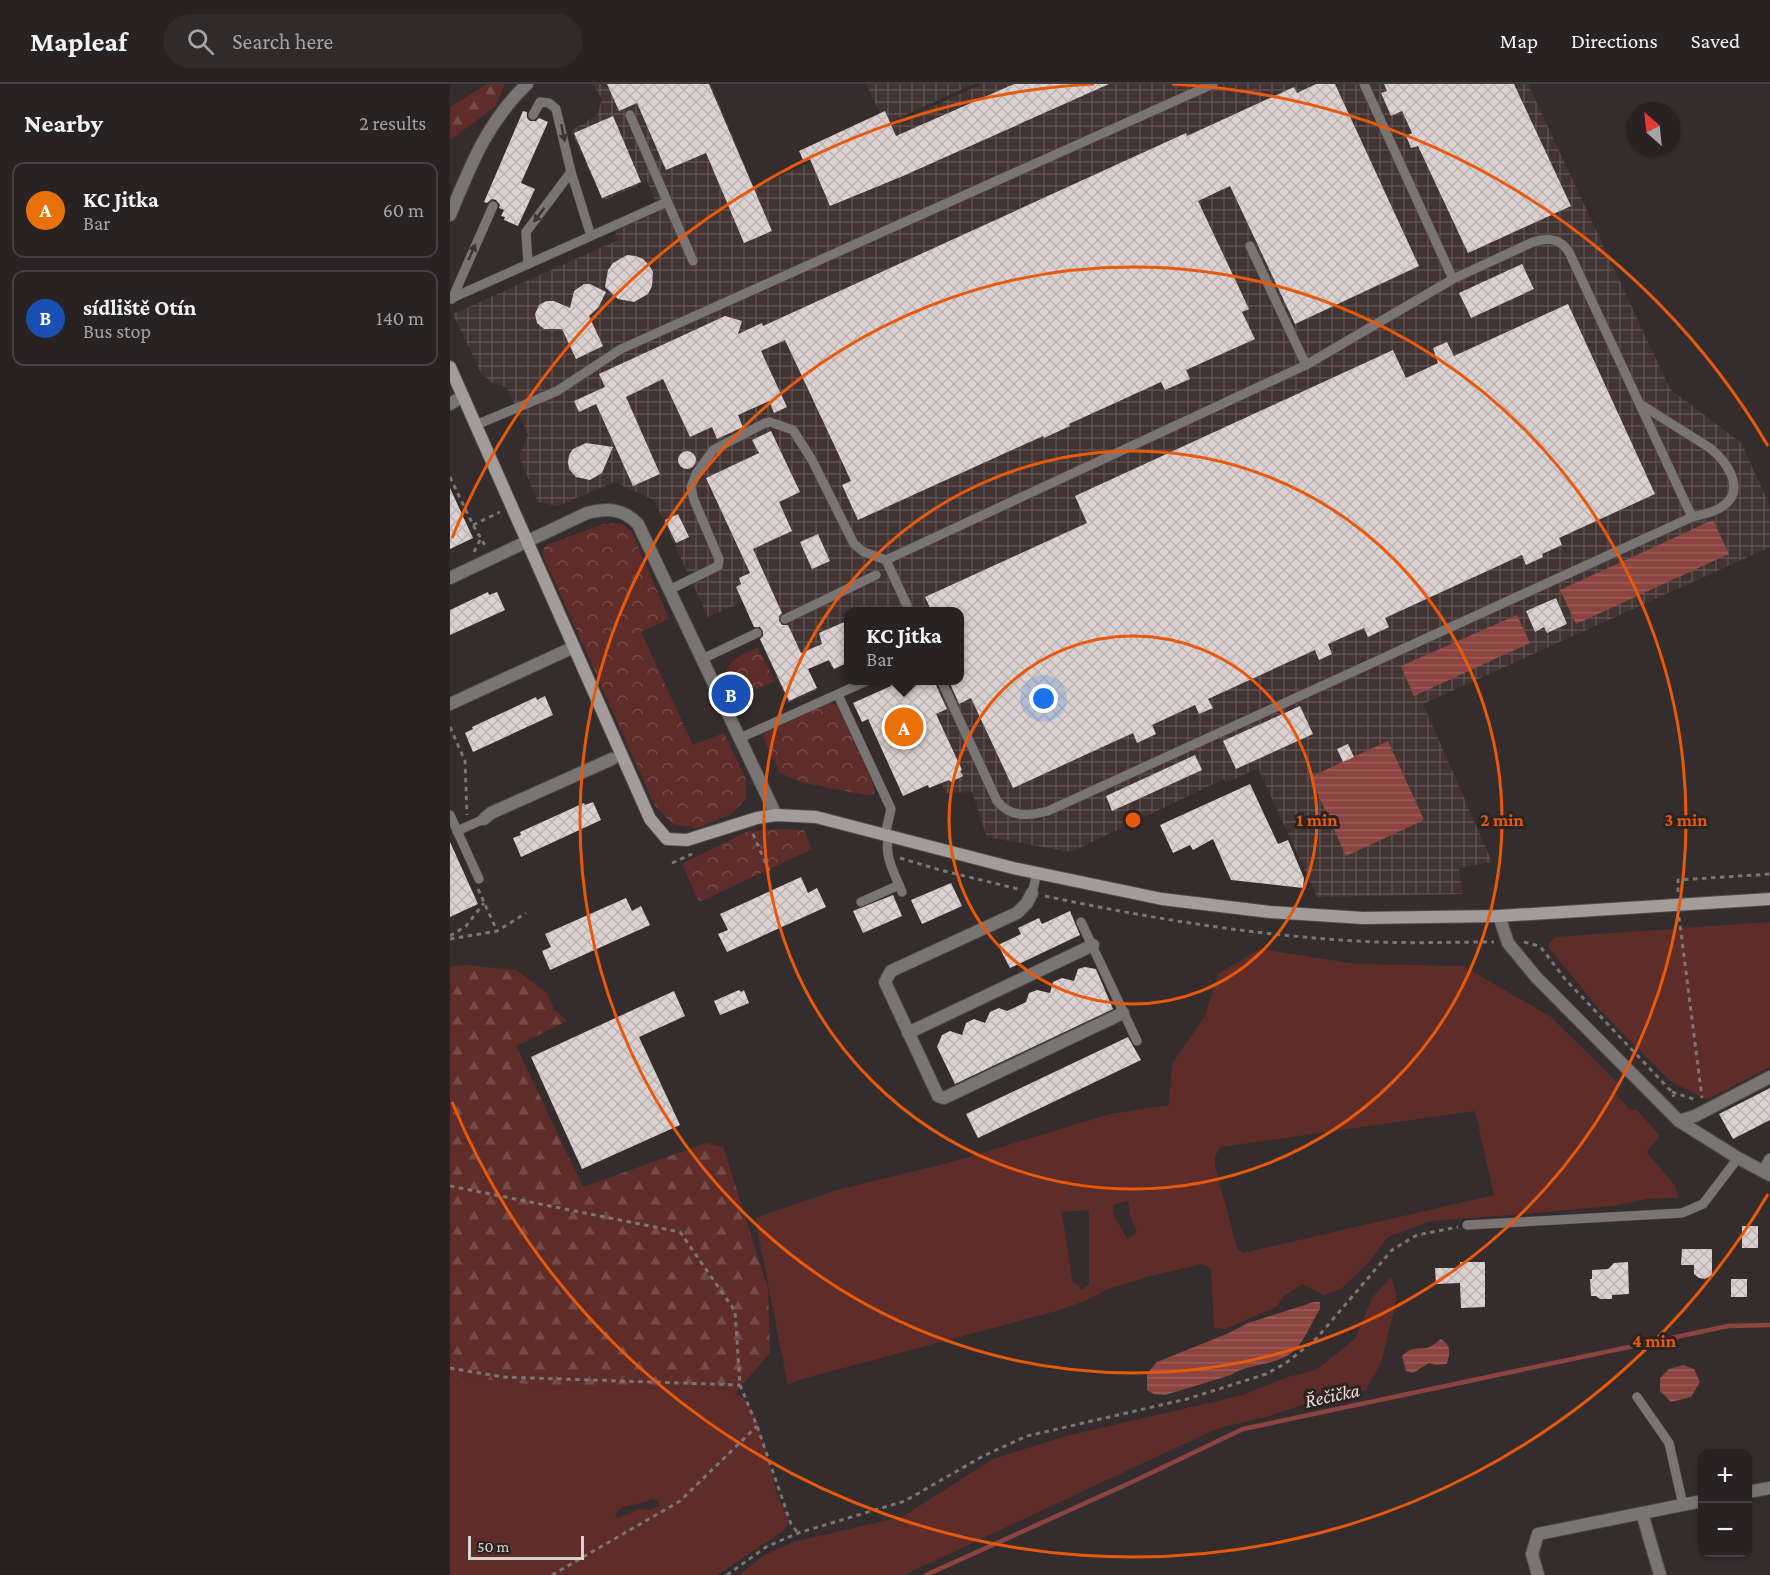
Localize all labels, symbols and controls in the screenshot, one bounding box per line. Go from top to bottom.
search box [163,14,583,68]
icon: search [184,25,217,58]
text: Mapleaf [30,26,127,57]
text: Search here [232,29,333,54]
text: Map [1500,29,1538,53]
text: Directions [1571,29,1658,53]
text: Saved [1691,29,1740,53]
north arrow [1626,102,1680,156]
text: Nearby [24,109,103,138]
text: 2 results [359,112,426,134]
one-way arrow [559,124,568,143]
text: KC Jitka [83,187,159,212]
text: A [40,199,51,221]
text: 60 m [383,199,424,221]
one-way arrow [533,207,545,222]
text: Bar [83,212,110,234]
one-way arrow [468,244,477,261]
text: sídliště Otín [83,295,196,320]
text: B [40,307,51,329]
text: 140 m [376,307,424,329]
text: Bus stop [83,320,151,342]
popup [844,607,964,685]
text: KC Jitka [866,623,942,648]
text: Bar [866,648,894,670]
pin: B [712,672,750,716]
your location [1029,684,1058,713]
pin: A [884,704,924,750]
centre of rings [1123,810,1143,830]
text: 1 min [1297,810,1338,830]
text: 2 min [1480,810,1524,830]
text: 3 min [1664,810,1708,830]
text: 4 min [1632,1331,1677,1351]
water label: Řečička [1302,1378,1362,1412]
map controls [1698,1449,1752,1557]
button: + [1698,1449,1752,1503]
button: − [1698,1503,1752,1557]
scale bar [468,1533,584,1560]
text: 50 m [477,1538,509,1555]

